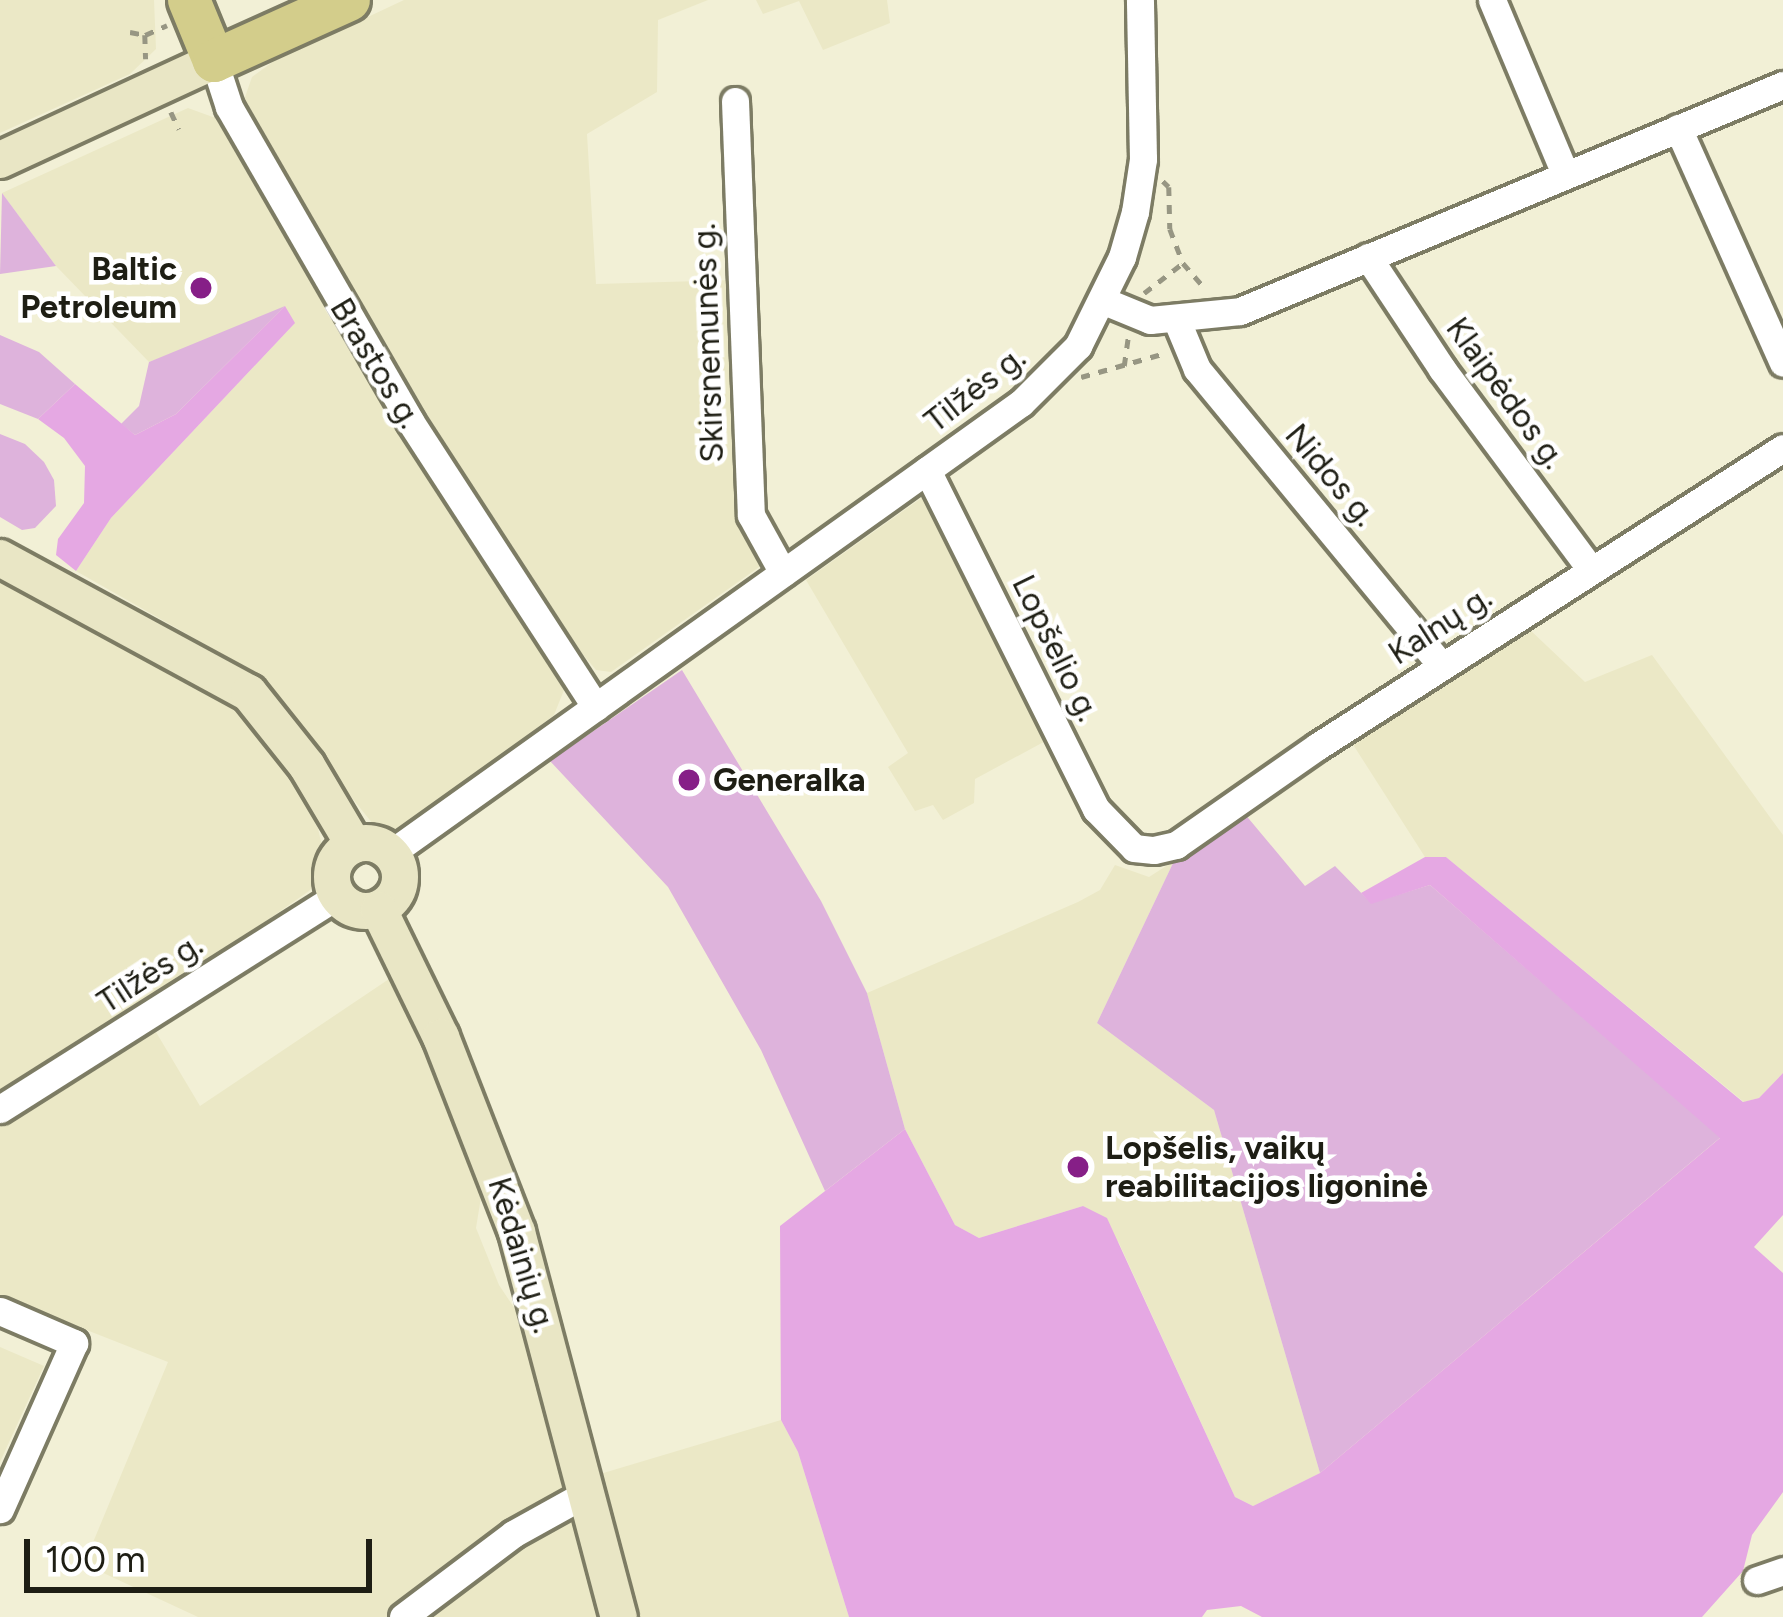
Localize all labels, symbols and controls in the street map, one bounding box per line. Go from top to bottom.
street label: Skirsnemunės g. [684,223,732,463]
place label: Baltic Petroleum [20,249,177,327]
marker: Baltic Petroleum [188,275,214,301]
street label: Brastos g. [322,291,430,435]
street label: Klaipėdos g. [1438,309,1574,477]
street label: Tilžės g. [917,337,1033,441]
street label: Nidos g. [1277,416,1385,534]
street label: Lopšelio g. [1004,568,1108,728]
street label: Kalnų g. [1381,577,1499,673]
place label: Generalka [713,760,866,800]
marker: Generalka [676,767,702,793]
street label: Tilžės g. [90,924,210,1022]
place label: Lopšelis, vaikų reabilitacijos ligoninė [1105,1128,1428,1206]
marker: Lopšelis, vaikų reabilitacijos ligoninė [1062,1151,1094,1183]
street label: Kėdainių g. [480,1172,564,1338]
scale bar [30,1515,378,1589]
text: 100 m [45,1538,146,1581]

